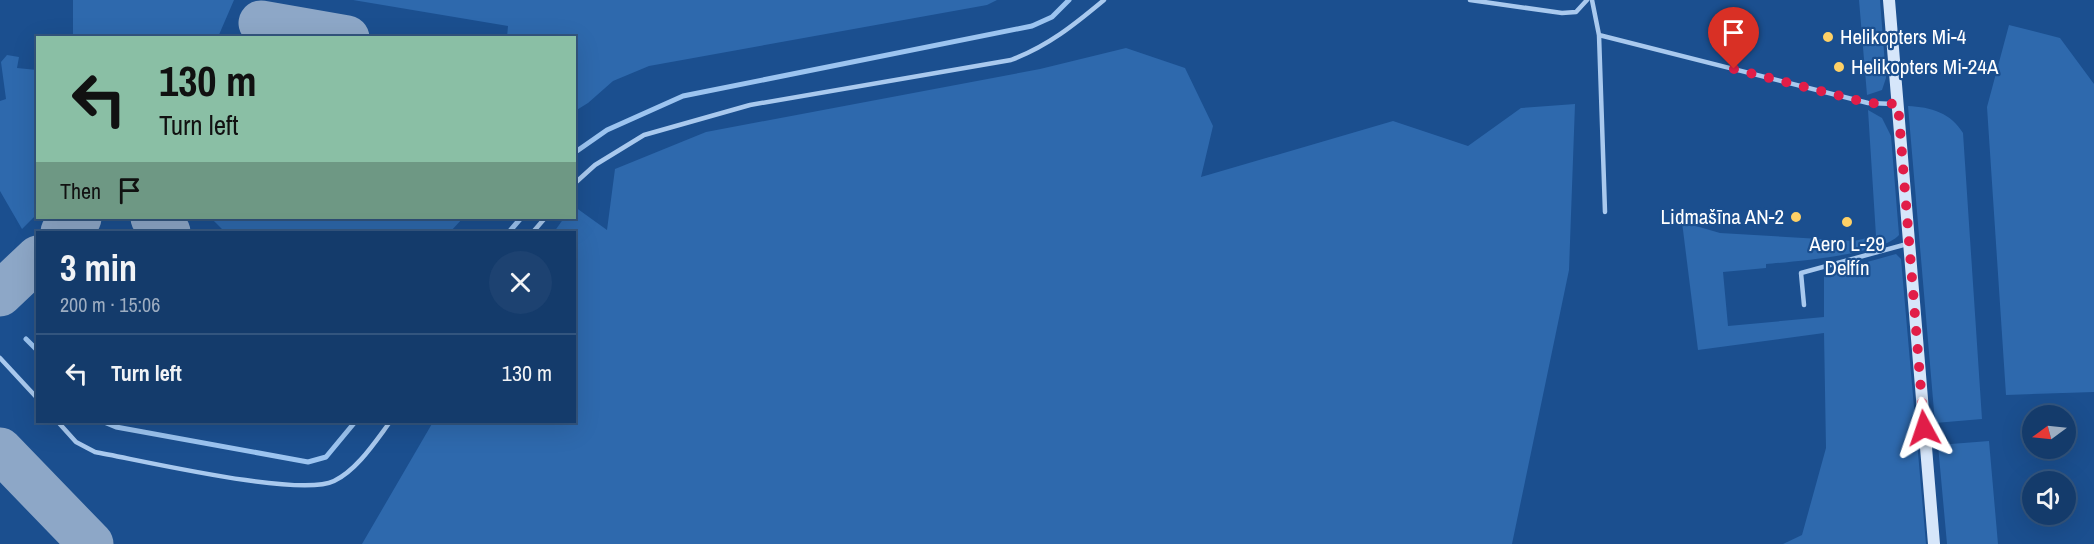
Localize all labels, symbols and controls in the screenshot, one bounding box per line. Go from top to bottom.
pin [1708,7,1759,69]
icon: arrive [1717,16,1750,49]
place label: Helikopters Mi-4 [1840,22,1967,51]
marker: Helikopters Mi-4 [1821,30,1835,44]
place label: Helikopters Mi-24A [1851,52,1999,81]
text: 130 m [159,53,257,109]
icon: left [60,60,138,138]
marker: Helikopters Mi-24A [1832,60,1846,74]
text: Turn left [159,107,238,143]
icon: arrive [113,174,146,207]
text: Then [60,176,101,206]
place label: Lidmašīna AN-2 [1661,202,1784,231]
marker: Lidmašīna AN-2 [1789,210,1803,224]
marker: Aero L-29 Delfín [1840,215,1854,229]
place label: Aero L-29 Delfín [1808,229,1885,282]
text: 3 min [60,244,137,292]
button: close [489,251,552,314]
text: 200 m · 15:06 [60,291,160,318]
icon: left [60,357,93,390]
text: Turn left [111,358,182,388]
text: 130 m [502,358,552,388]
position arrow [1892,396,1956,460]
north arrow [2022,405,2076,459]
map controls [2022,405,2076,525]
button: sound [2022,471,2076,525]

